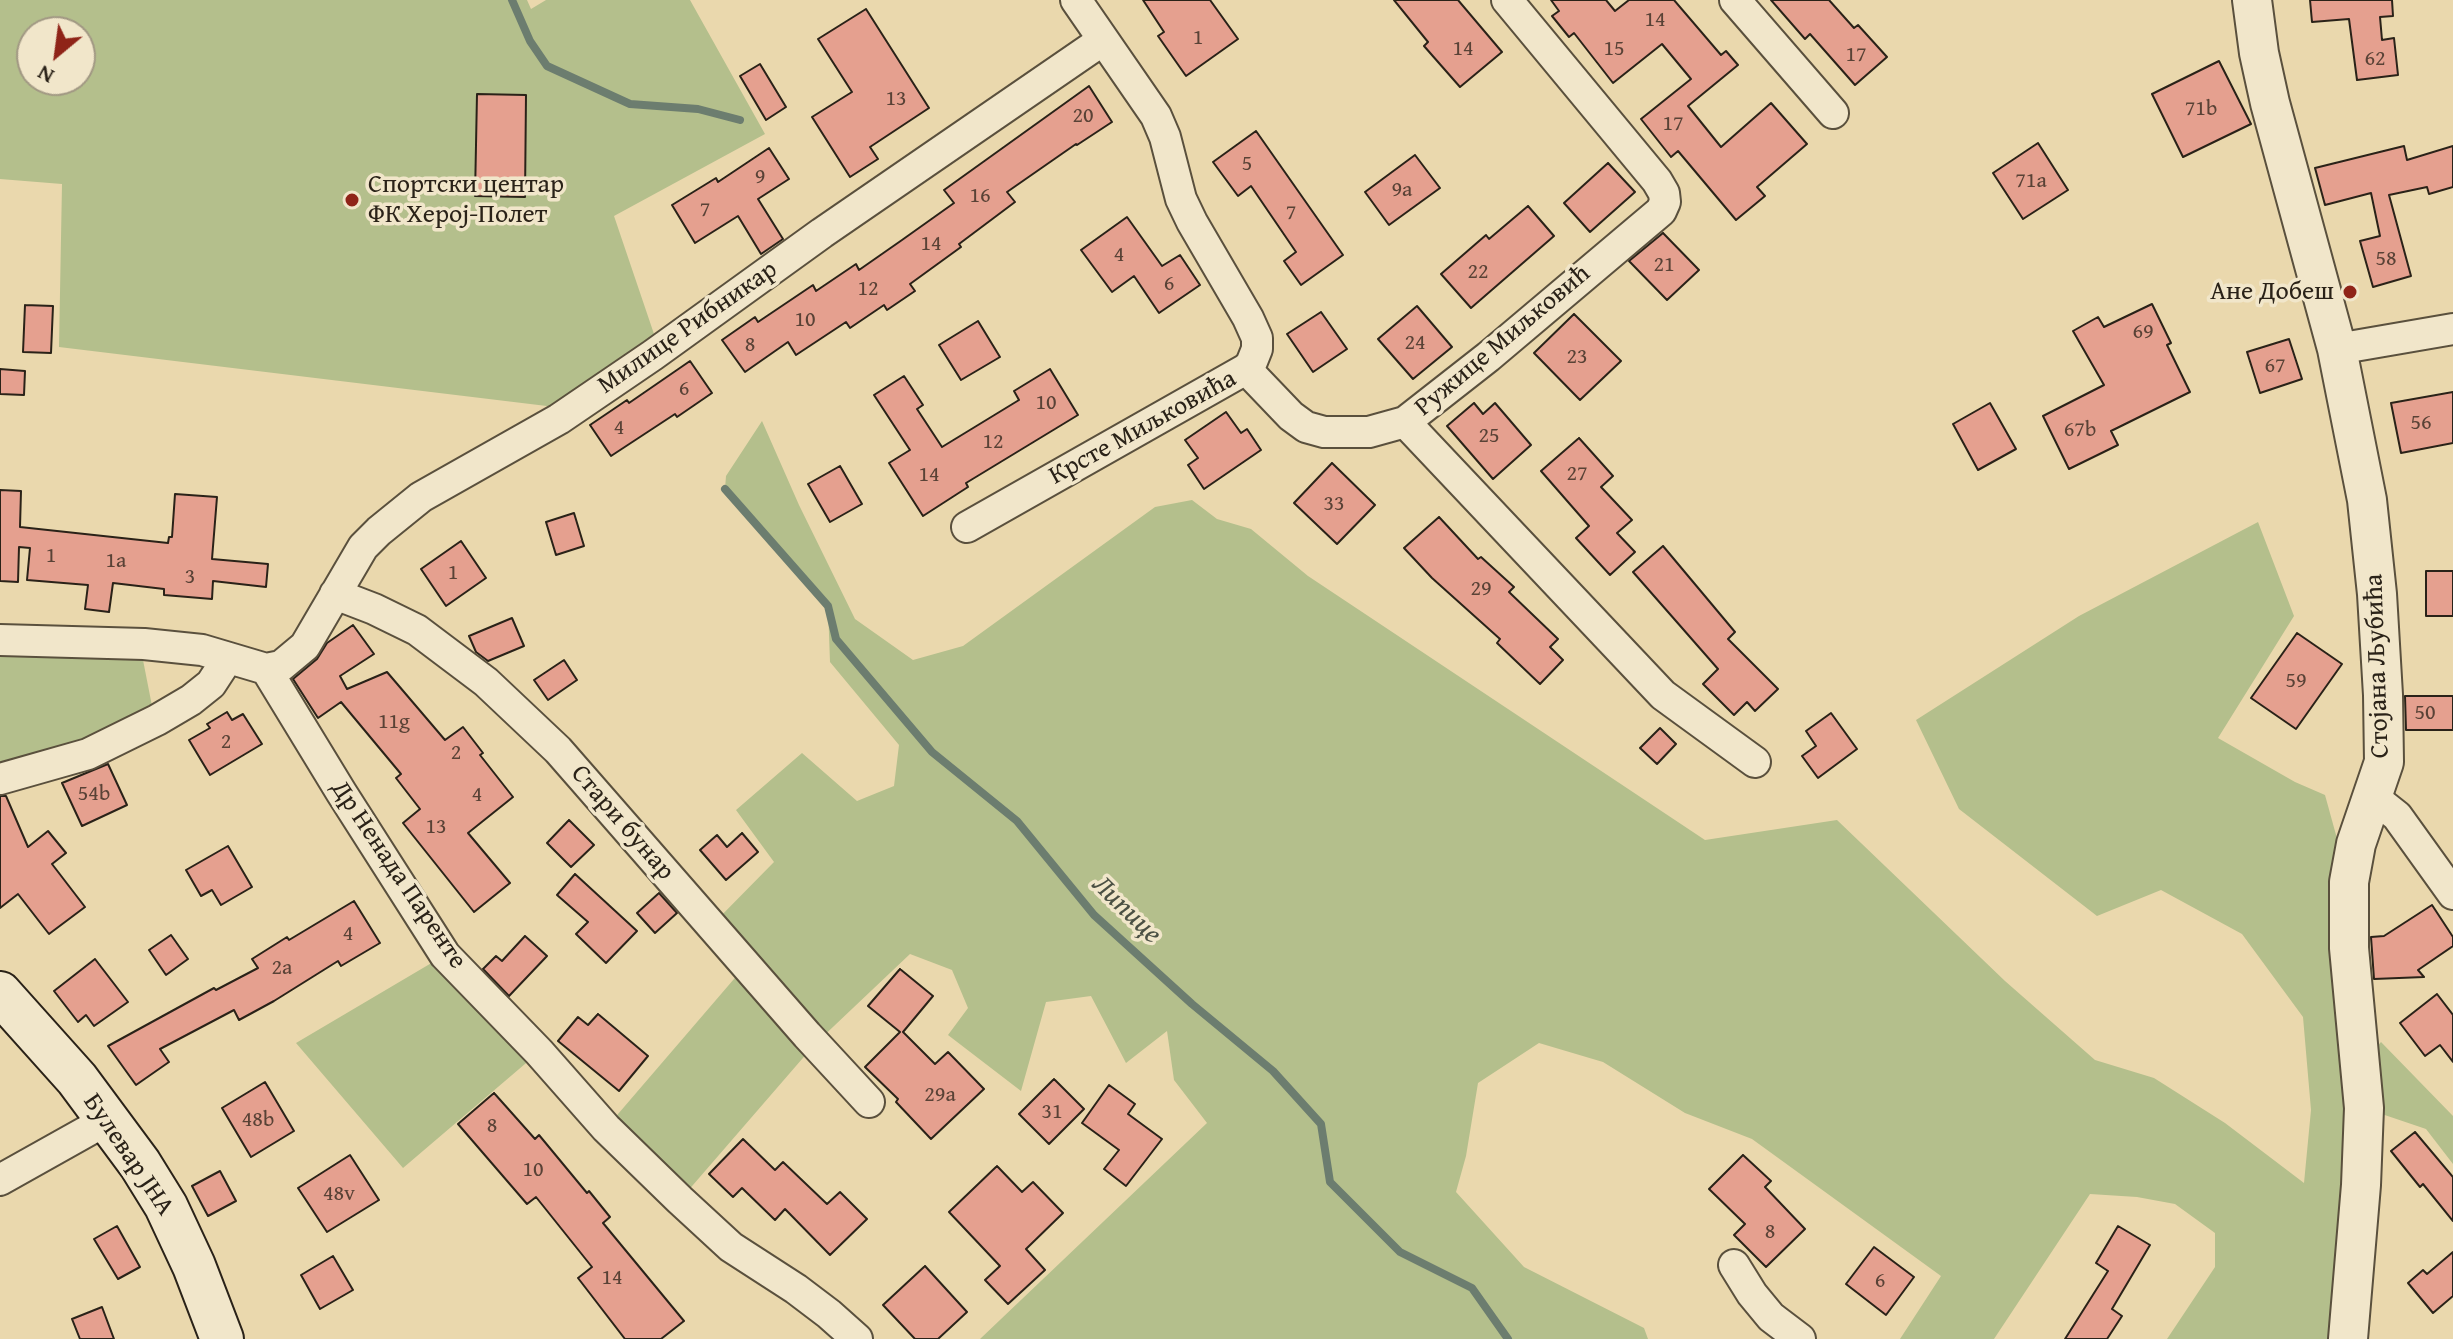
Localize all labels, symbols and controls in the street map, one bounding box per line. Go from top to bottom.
house number: 14 [1644,7,1666,33]
north arrow [16,16,96,96]
house number: 1 [1193,25,1203,51]
house number: 14 [1452,36,1474,62]
house number: 15 [1603,36,1625,62]
house number: 17 [1845,42,1867,68]
house number: 62 [2364,46,2386,72]
text: N [31,58,60,93]
house number: 13 [885,86,907,112]
house number: 71b [2185,96,2217,122]
house number: 20 [1072,103,1094,129]
house number: 17 [1662,111,1684,137]
house number: 5 [1242,151,1252,177]
house number: 9 [755,164,765,190]
house number: 71a [2015,168,2047,194]
place label: Спортски центар ФК Херој-Полет [368,169,564,230]
house number: 9a [1392,177,1412,203]
house number: 16 [969,183,991,209]
marker: Спортски центар ФК Херој-Полет [343,191,361,209]
house number: 7 [700,197,710,223]
house number: 7 [1286,200,1296,226]
house number: 14 [920,231,942,257]
house number: 4 [1114,242,1124,268]
house number: 58 [2375,246,2397,272]
house number: 21 [1653,252,1675,278]
street label: Милице Рибникар [592,255,784,401]
street label: Ружице Миљковић [1409,259,1597,423]
house number: 22 [1467,259,1489,285]
house number: 6 [1164,271,1174,297]
house number: 12 [857,276,879,302]
place label: Ане Добеш [2210,276,2334,308]
marker: Ане Добеш [2341,283,2359,301]
house number: 10 [794,307,816,333]
house number: 69 [2132,319,2154,345]
house number: 24 [1404,330,1426,356]
house number: 8 [745,332,755,358]
house number: 23 [1566,344,1588,370]
house number: 67 [2264,353,2286,379]
street label: Крсте Миљковића [1044,364,1242,492]
house number: 6 [679,376,689,402]
house number: 10 [1035,390,1057,416]
house number: 56 [2410,410,2432,436]
house number: 4 [614,415,624,441]
house number: 67b [2064,417,2096,443]
house number: 25 [1478,423,1500,449]
house number: 12 [982,429,1004,455]
house number: 27 [1566,461,1588,487]
house number: 14 [918,462,940,488]
house number: 33 [1323,491,1345,517]
house number: 1 [46,543,56,569]
house number: 1a [106,548,126,574]
house number: 1 [448,560,458,586]
house number: 3 [185,564,195,590]
street label: Стојана Љубића [2359,573,2397,759]
house number: 29 [1470,576,1492,602]
house number: 59 [2285,668,2307,694]
house number: 50 [2414,700,2436,726]
house number: 11g [378,709,410,735]
house number: 2 [221,729,231,755]
house number: 2 [451,740,461,766]
street label: Стари бунар [564,759,680,887]
street label: Др Ненада Паренте [323,775,473,975]
house number: 54b [78,781,110,807]
house number: 4 [472,782,482,808]
house number: 13 [425,814,447,840]
water label: Липице [1084,869,1168,951]
house number: 4 [343,921,353,947]
house number: 2a [272,955,292,981]
house number: 29a [924,1082,956,1108]
street label: Булевар ЈНА [76,1088,180,1222]
house number: 31 [1041,1099,1063,1125]
house number: 48b [242,1107,274,1133]
house number: 8 [487,1113,497,1139]
house number: 10 [522,1157,544,1183]
house number: 48v [323,1181,355,1207]
house number: 8 [1765,1219,1775,1245]
house number: 14 [601,1265,623,1291]
house number: 6 [1875,1268,1885,1294]

